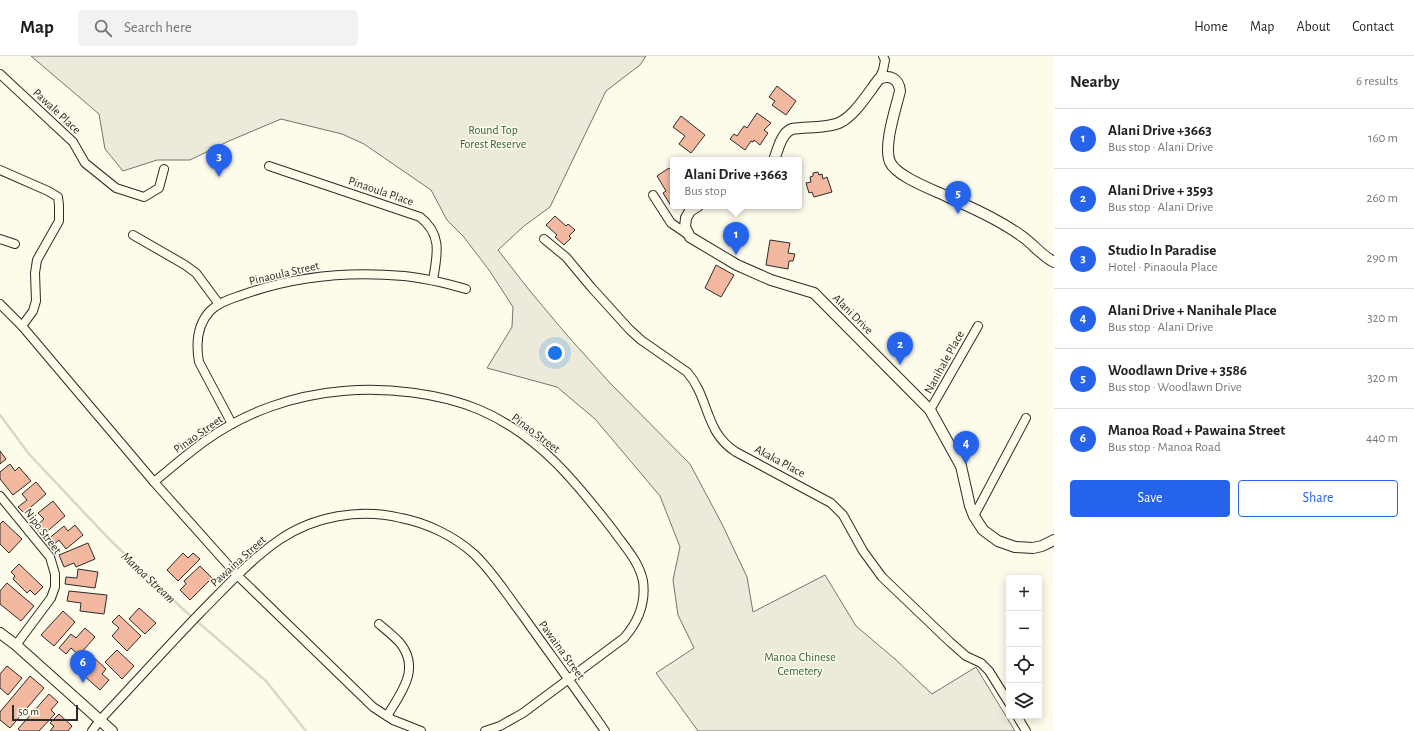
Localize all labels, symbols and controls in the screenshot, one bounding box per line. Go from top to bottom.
search box [78,10,358,46]
icon: search [92,17,114,39]
text: Map [20,18,54,37]
text: Search here [124,20,192,35]
text: Home [1194,20,1228,34]
text: Map [1250,20,1274,34]
text: About [1296,20,1330,34]
text: Contact [1352,20,1394,34]
text: Nearby [1070,73,1120,90]
text: 6 results [1356,75,1398,88]
street label: Pawale Place [31,86,83,136]
text: Alani Drive +3663 [1108,123,1212,138]
park label: Round Top Forest Reserve [460,124,526,150]
text: 1 [1081,132,1085,145]
text: 160 m [1368,132,1398,145]
text: Bus stop · Alani Drive [1108,141,1213,154]
pin: 3 [206,144,232,177]
popup [670,157,802,209]
text: Alani Drive +3663 [684,167,788,182]
street label: Pinaoula Place [347,174,415,208]
pin: 5 [945,181,971,214]
text: Alani Drive + 3593 [1108,183,1213,198]
text: Bus stop [684,185,727,198]
text: 2 [1080,192,1086,205]
text: 260 m [1367,192,1398,205]
text: Bus stop · Alani Drive [1108,201,1213,214]
pin: 1 [723,222,749,255]
text: Studio In Paradise [1108,243,1216,258]
text: 3 [1080,252,1086,265]
text: 290 m [1367,252,1398,265]
street label: Pinaoula Street [248,259,320,287]
text: Hotel · Pinaoula Place [1108,261,1217,274]
street label: Alani Drive [831,292,875,336]
text: Alani Drive + Nanihale Place [1108,303,1277,318]
text: 4 [1080,312,1086,325]
text: 320 m [1367,312,1398,325]
text: Bus stop · Alani Drive [1108,321,1213,334]
street label: Nanihale Place [922,329,966,395]
pin: 2 [887,332,913,365]
your location [545,343,565,363]
text: Woodlawn Drive + 3586 [1108,363,1247,378]
text: 5 [1080,372,1086,385]
text: 320 m [1367,372,1398,385]
text: Bus stop · Woodlawn Drive [1108,381,1242,394]
street label: Pinao Street [510,411,563,455]
street label: Pinao Street [171,413,225,455]
text: Manoa Road + Pawaina Street [1108,423,1285,438]
pin: 4 [953,431,979,464]
text: 6 [1080,432,1086,445]
text: 440 m [1366,432,1398,445]
text: Bus stop · Manoa Road [1108,441,1221,454]
street label: Akaka Place [753,443,807,479]
button: Save [1070,480,1230,517]
button: Share [1238,480,1398,517]
street label: Nipo Street [22,506,64,556]
street label: Pawaina Street [208,533,268,589]
water label: Manoa Stream [118,550,177,606]
map controls [1006,575,1042,719]
button: + [1006,575,1042,611]
button: − [1006,611,1042,647]
street label: Pawaina Street [537,618,587,682]
button: locate [1006,647,1042,683]
pin: 6 [70,650,96,683]
park label: Manoa Chinese Cemetery [764,651,836,678]
button: layers [1006,683,1042,719]
scale bar [12,703,78,722]
text: 50 m [18,706,39,717]

